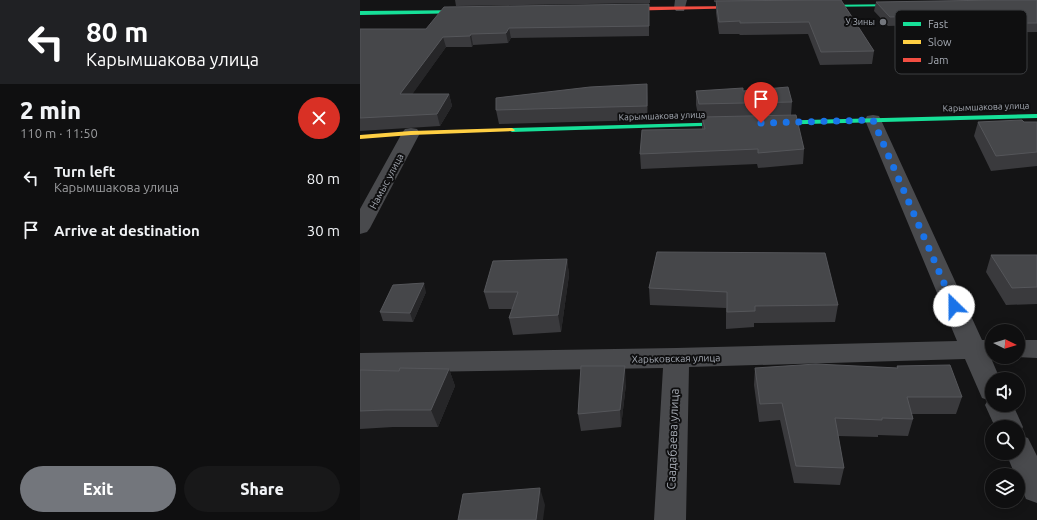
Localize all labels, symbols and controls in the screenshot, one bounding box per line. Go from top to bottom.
legend [895,10,1027,74]
icon: left [20,16,72,68]
text: 80 m [86,16,148,47]
place label: У Зины [846,17,875,27]
marker: У Зины [878,17,888,27]
text: Fast [928,18,949,30]
text: Slow [928,36,952,48]
text: Карымшакова улица [86,49,259,69]
text: Jam [928,54,949,66]
pin [744,82,778,123]
icon: arrive [750,88,772,110]
text: 2 min [20,97,81,124]
button: close [298,97,340,139]
street label: Карымшакова улица [943,100,1029,114]
street label: Карымшакова улица [619,109,705,123]
text: 110 m · 11:50 [20,126,98,140]
street label: Намыс улица [367,152,406,211]
text: Turn left [54,163,115,180]
icon: left [20,167,42,189]
text: 80 m [307,170,340,187]
text: Карымшакова улица [54,180,179,194]
icon: arrive [20,219,42,241]
text: Arrive at destination [54,222,200,239]
text: 30 m [307,222,340,239]
position arrow [933,285,975,327]
north arrow [985,324,1025,364]
map controls [985,324,1025,508]
street label: Харьковская улица [632,352,720,365]
button: sound [985,372,1025,412]
street label: Саадабаева улица [664,388,681,490]
button: search [985,420,1025,460]
button: Exit [20,466,176,512]
button: Share [184,466,340,512]
button: layers [985,468,1025,508]

